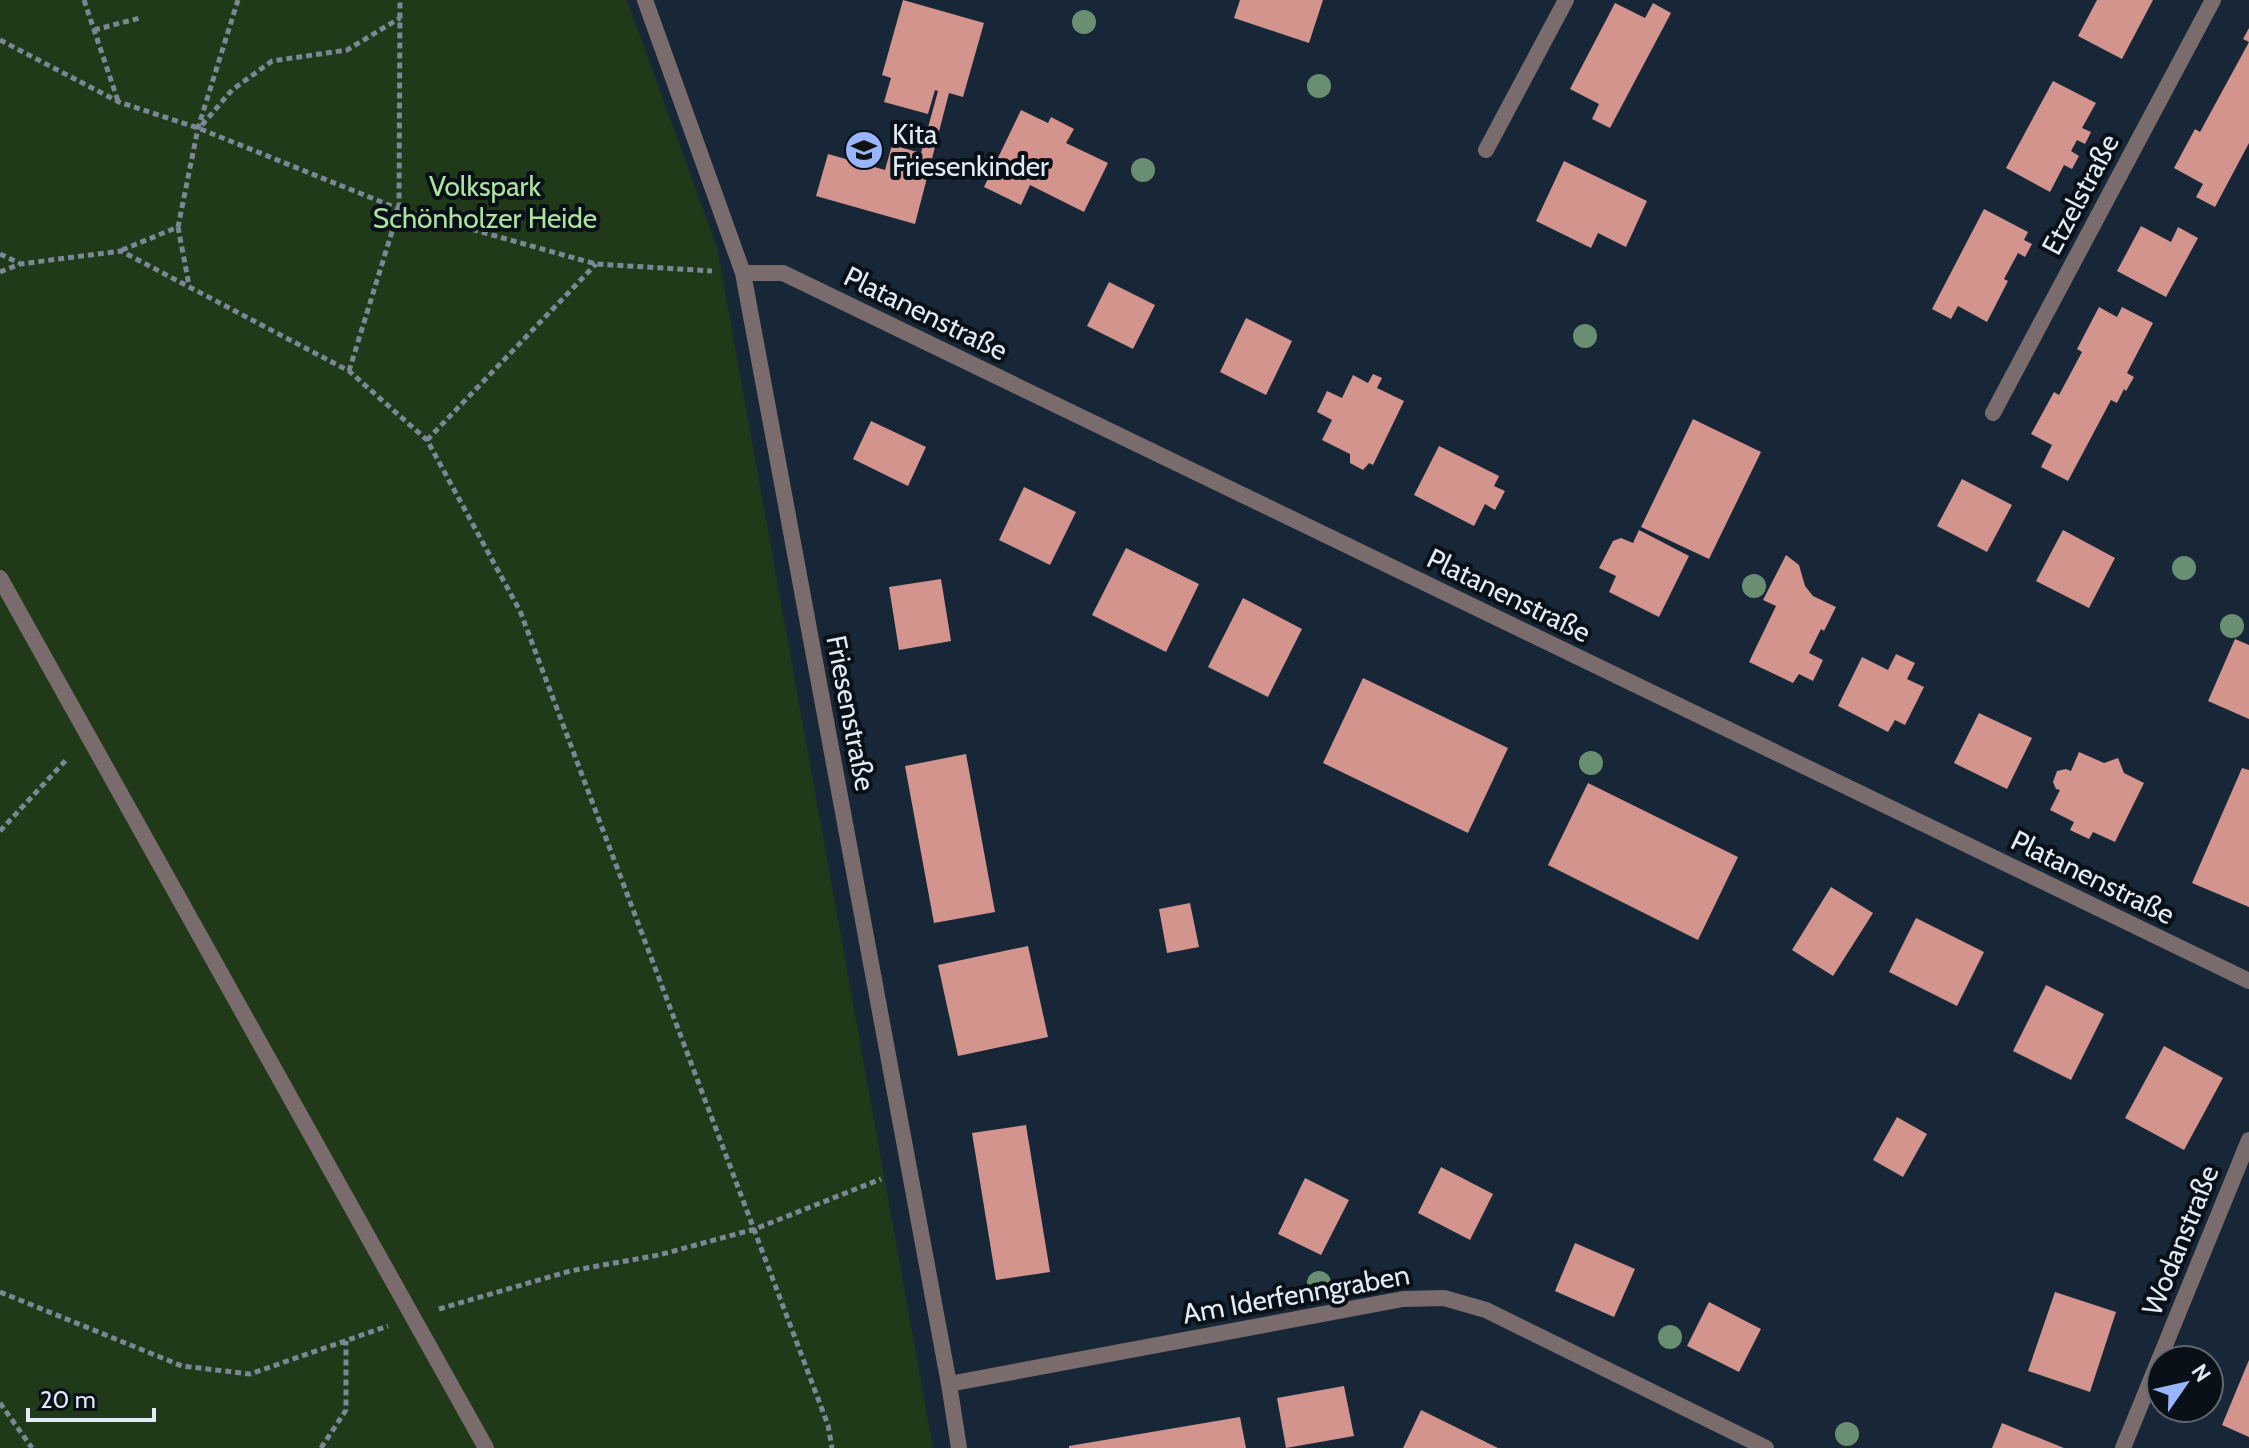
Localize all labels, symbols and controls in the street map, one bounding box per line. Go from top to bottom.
place label: Kita Friesenkinder [892,117,1049,183]
street label: Etzelstraße [2034,128,2126,260]
school or university icon: Kita Friesenkinder [843,129,885,171]
park label: Volkspark Schönholzer Heide [373,169,597,235]
street label: Platanenstraße [839,259,1013,367]
street label: Platanenstraße [1422,541,1596,649]
street label: Friesenstraße [819,632,883,794]
street label: Platanenstraße [2006,823,2180,931]
street label: Wodanstraße [2134,1160,2226,1320]
street label: Am Iderfenngraben [1180,1257,1412,1331]
north arrow [2145,1344,2225,1424]
text: N [2186,1359,2217,1387]
scale bar [28,1372,154,1422]
text: 20 m [40,1385,96,1414]

